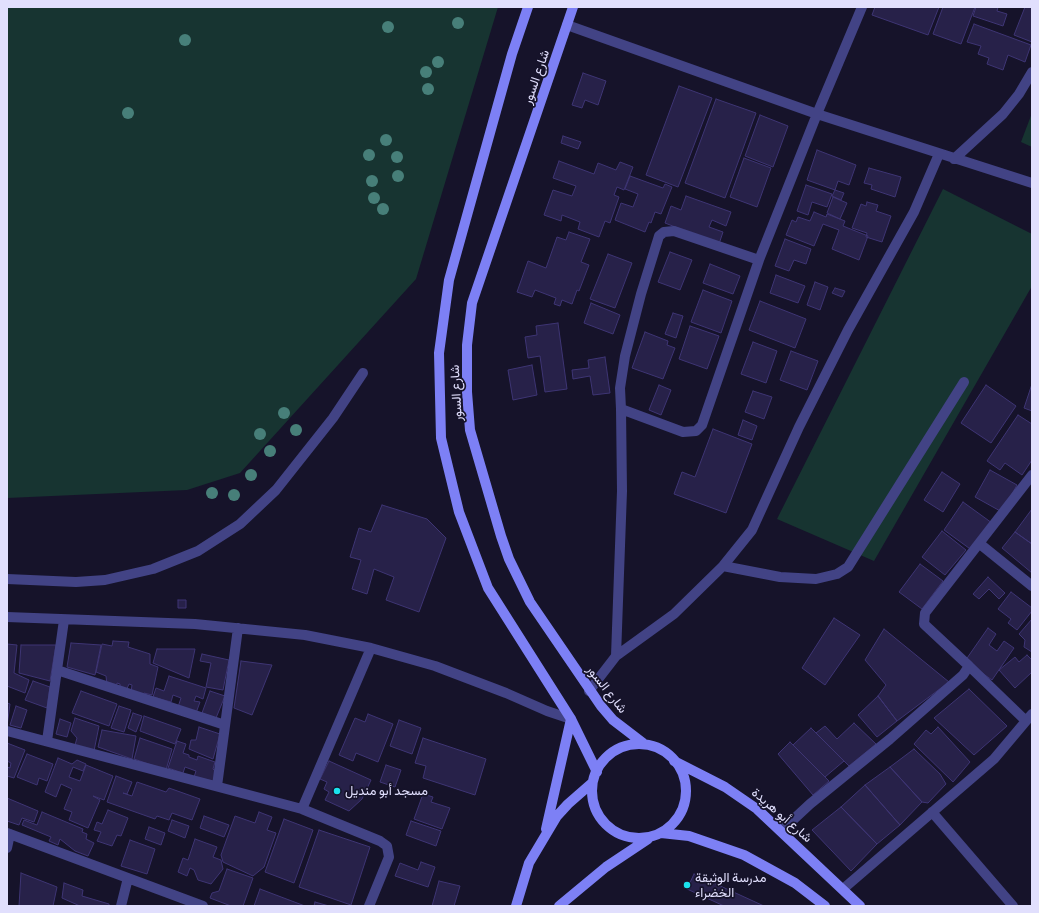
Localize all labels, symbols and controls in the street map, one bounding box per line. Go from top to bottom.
street label: شارع السور [519,48,553,106]
street label: شارع السور [447,364,465,422]
street label: شارع السور [583,662,631,716]
place label: مسجد أبو منديل [345,783,428,799]
street label: شارع أبو هريدة [749,784,815,846]
marker: مسجد أبو منديل [332,786,342,796]
place label: مدرسة الوثيقة الخضراء [695,870,766,901]
marker: مدرسة الوثيقة الخضراء [682,880,692,890]

